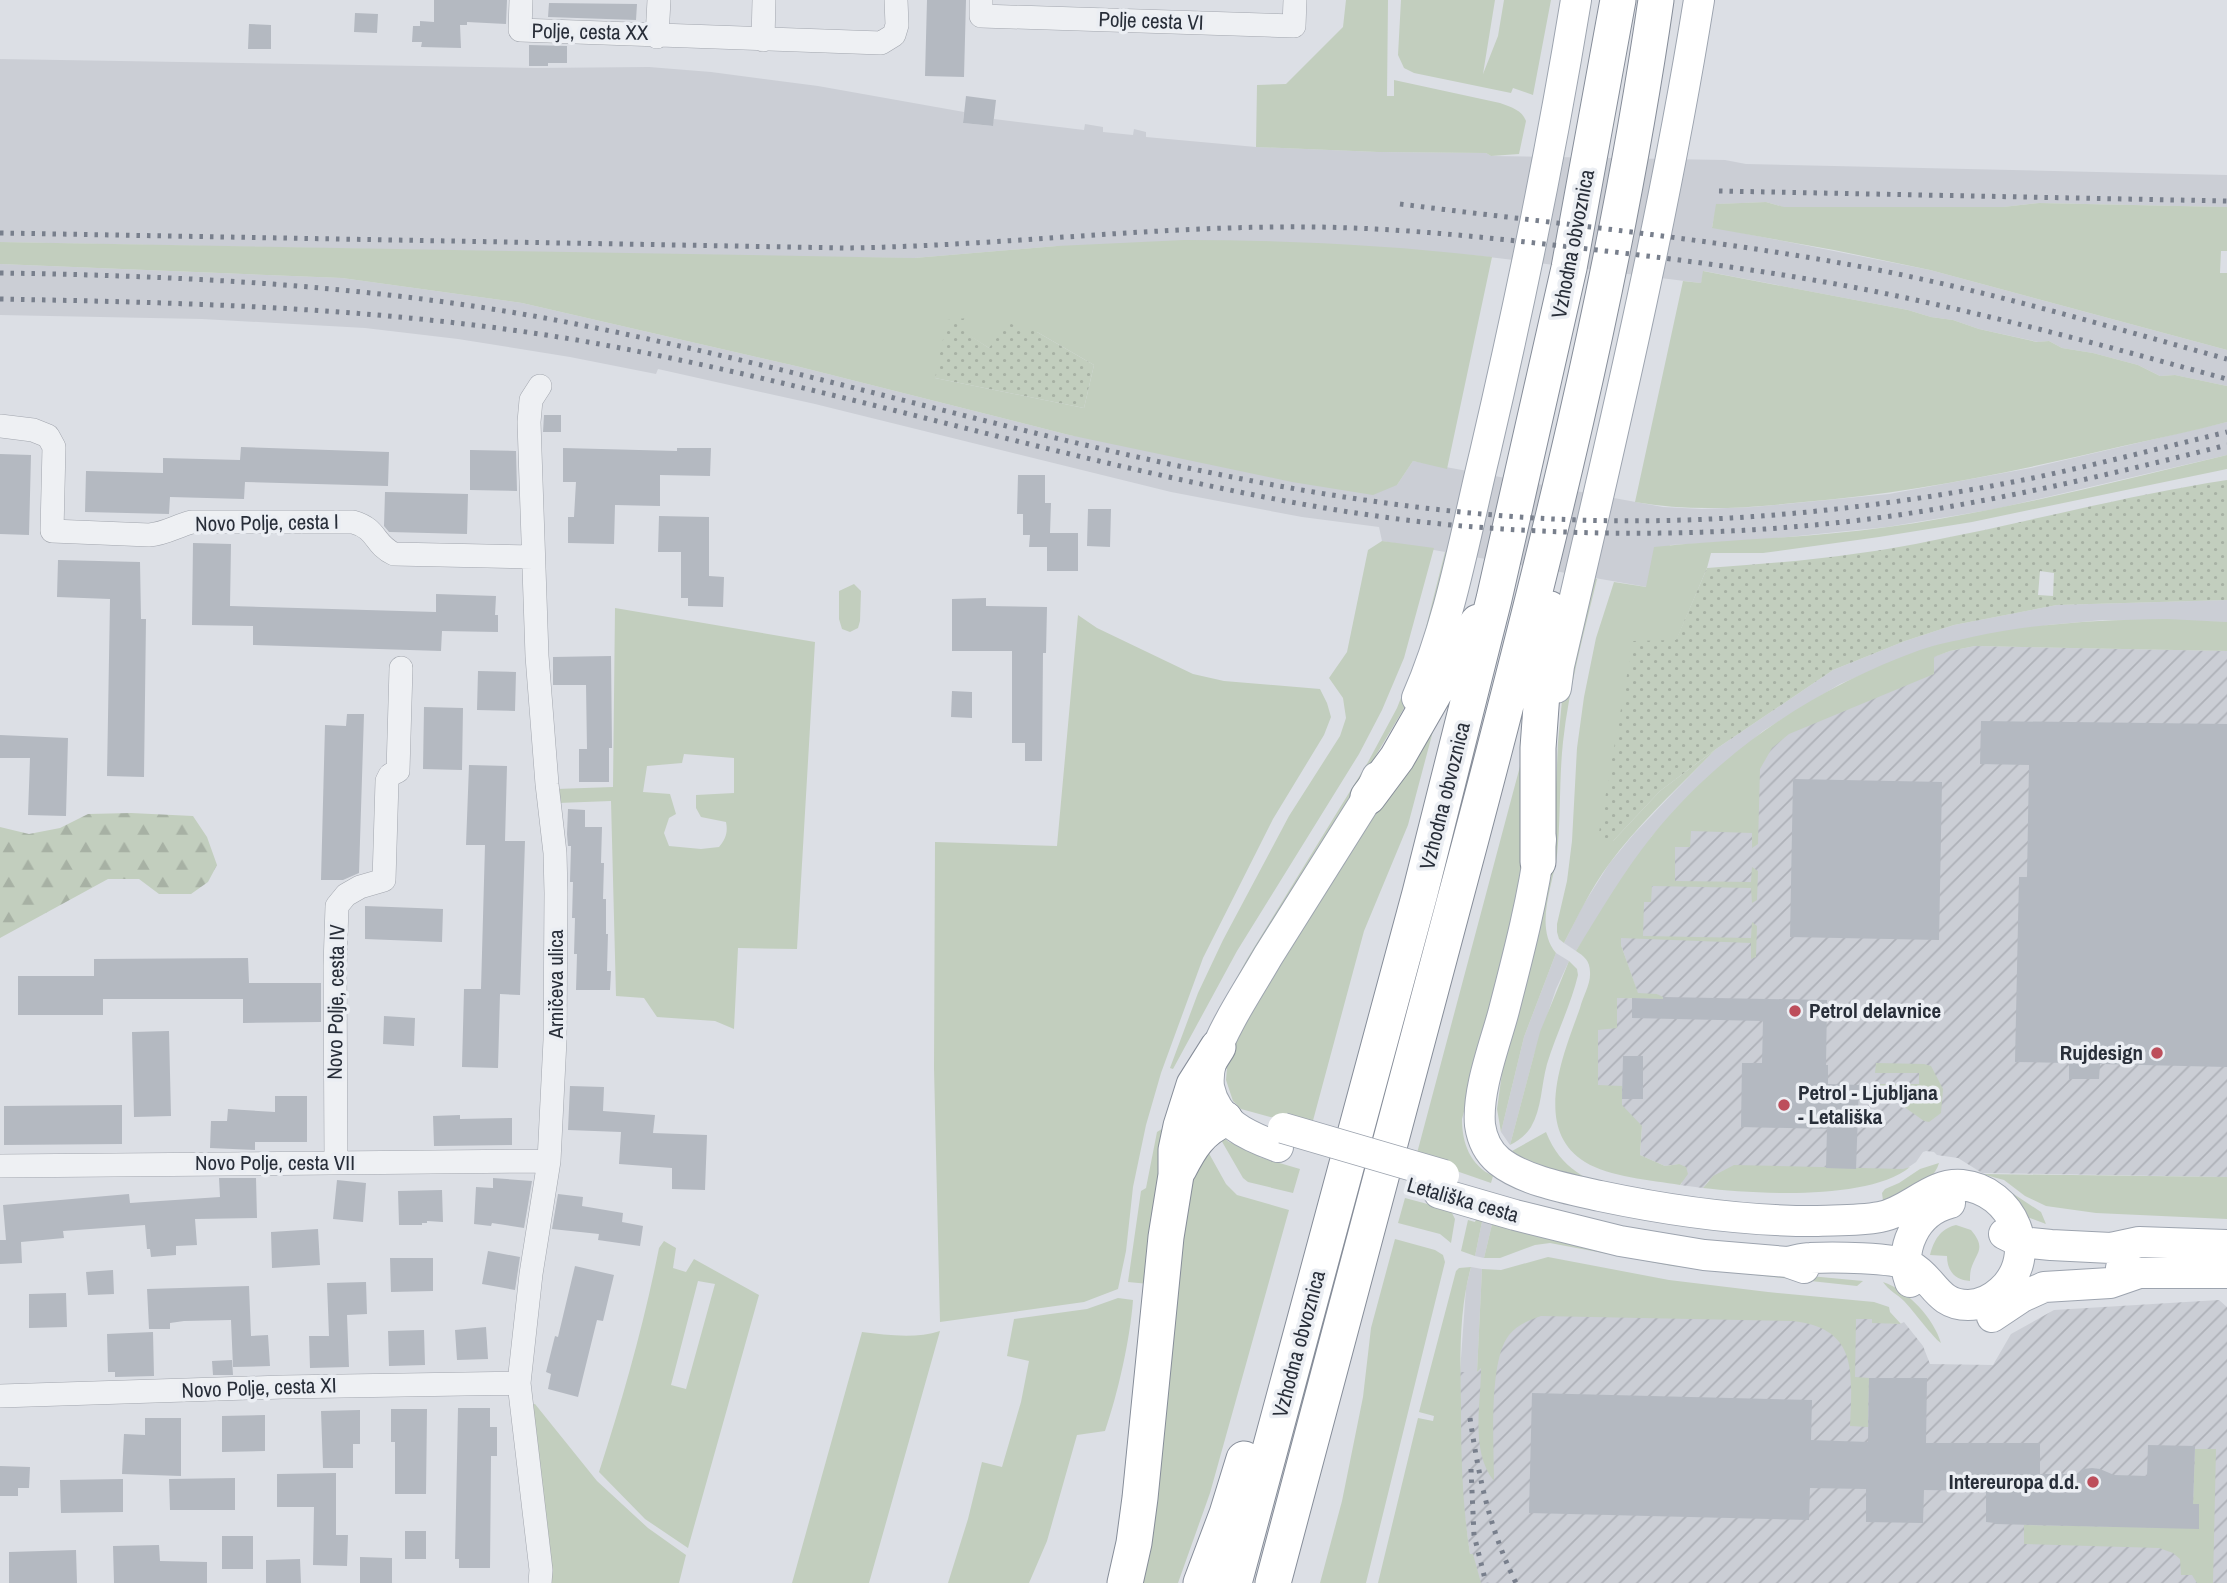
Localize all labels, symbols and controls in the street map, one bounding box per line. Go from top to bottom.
street label: Polje cesta VI [1098,4,1204,37]
street label: Polje, cesta XX [531,16,649,47]
street label: Vzhodna obvoznica [1544,166,1601,321]
street label: Novo Polje, cesta I [195,507,339,538]
street label: Vzhodna obvoznica [1412,719,1477,873]
street label: Novo Polje, cesta IV [320,924,351,1080]
street label: Arničeva ulica [541,929,570,1040]
place label: Petrol delavnice [1809,996,1941,1025]
marker: Petrol delavnice [1787,1003,1803,1019]
place label: Rujdesign [2060,1038,2143,1067]
marker: Rujdesign [2149,1045,2165,1061]
place label: Petrol - Ljubljana - Letališka [1798,1078,1938,1131]
marker: Petrol - Ljubljana - Letališka [1776,1097,1792,1113]
street label: Novo Polje, cesta VII [195,1148,355,1177]
street label: Letališka cesta [1404,1170,1523,1229]
street label: Vzhodna obvoznica [1265,1267,1332,1421]
street label: Novo Polje, cesta XI [181,1370,337,1405]
place label: Intereuropa d.d. [1949,1467,2079,1496]
marker: Intereuropa d.d. [2085,1474,2101,1490]

